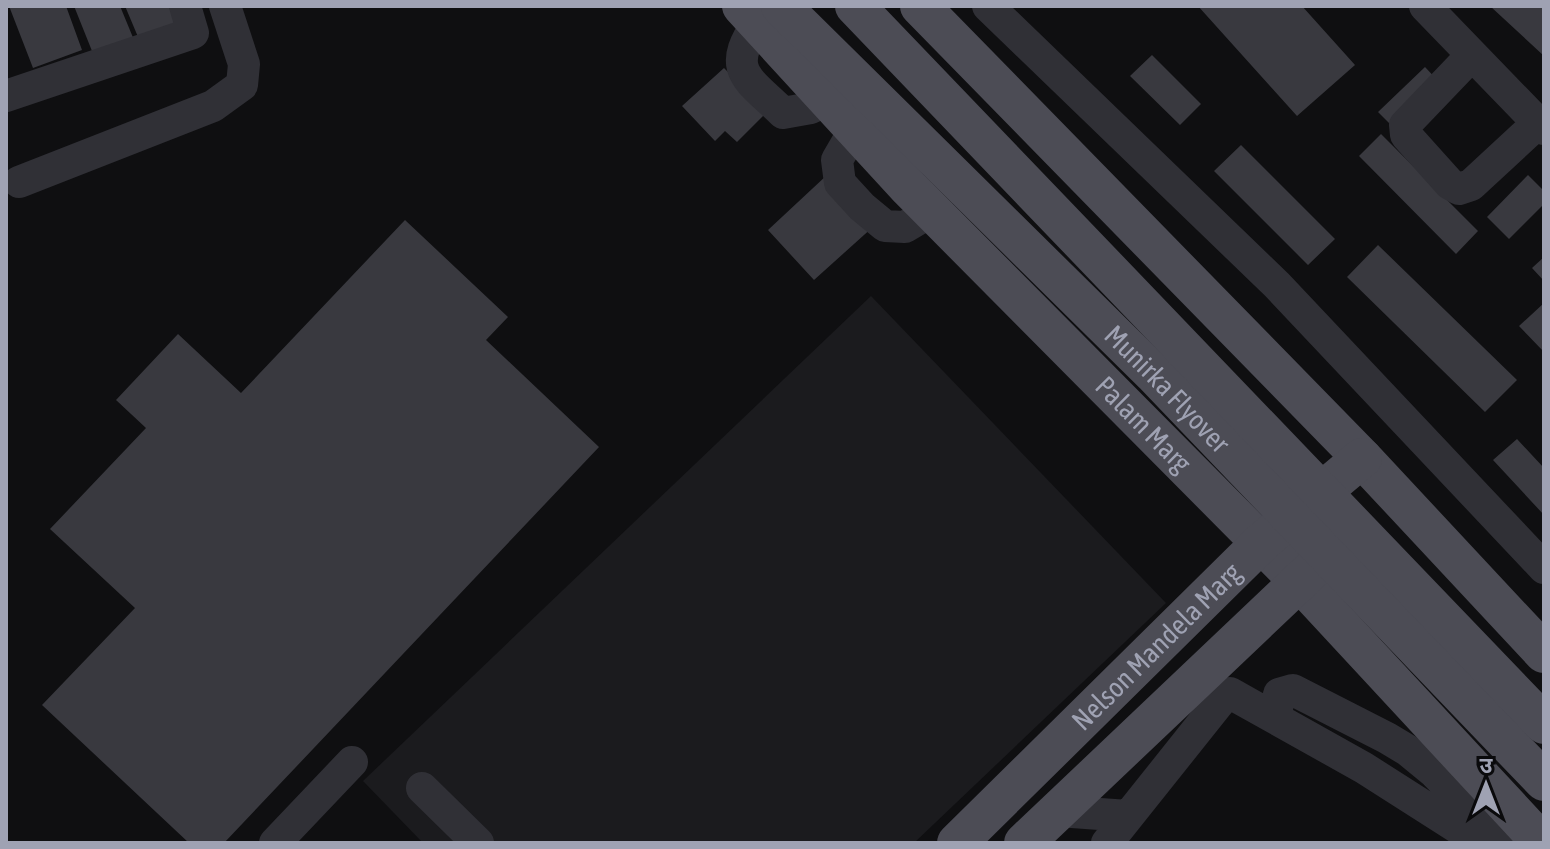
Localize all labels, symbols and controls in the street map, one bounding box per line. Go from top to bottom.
street label: Munirka Flyover [1098,319,1237,459]
street label: Palam Marg [1089,370,1198,479]
street label: Nelson Mandela Marg [1065,556,1247,736]
north arrow [1446,745,1526,825]
text: उ [1480,752,1494,778]

